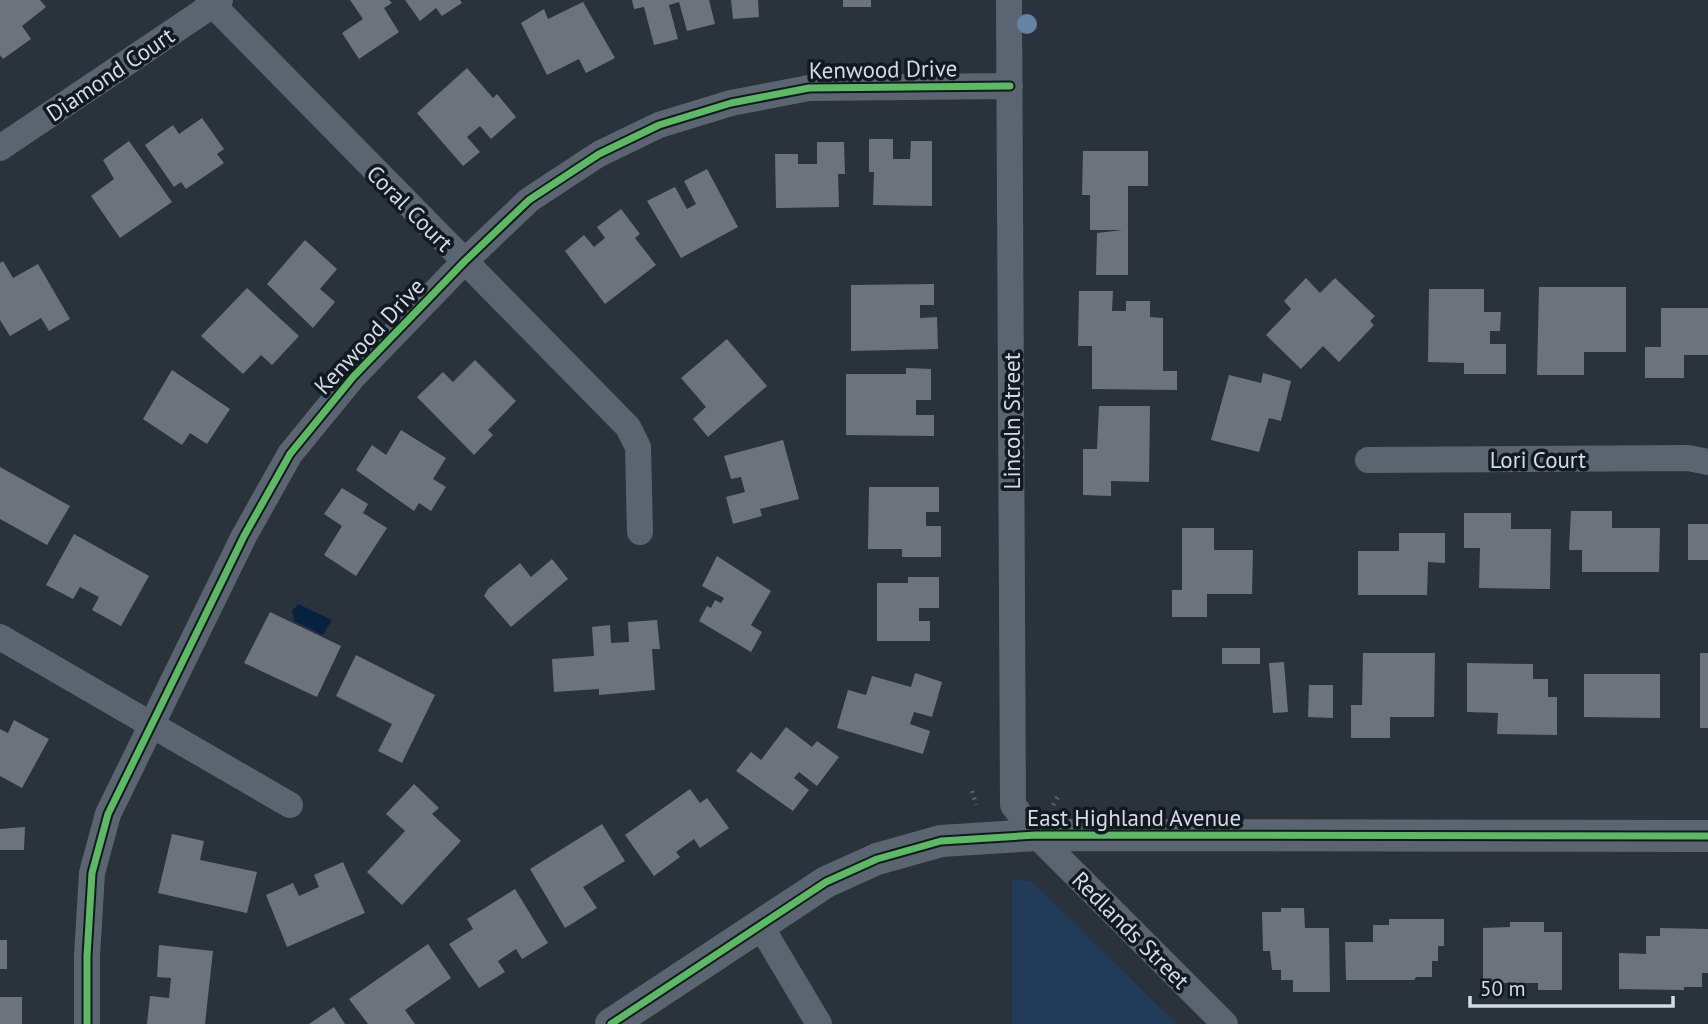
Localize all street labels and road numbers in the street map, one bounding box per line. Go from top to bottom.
street label: Diamond Court [41,20,180,127]
street label: Kenwood Drive [808,53,958,85]
street label: Coral Court [361,159,459,257]
street label: Kenwood Drive [308,272,430,400]
street label: Lincoln Street [997,352,1026,490]
street label: Lori Court [1490,445,1586,474]
street label: East Highland Avenue [1027,803,1241,832]
street label: Redlands Street [1066,865,1196,995]

